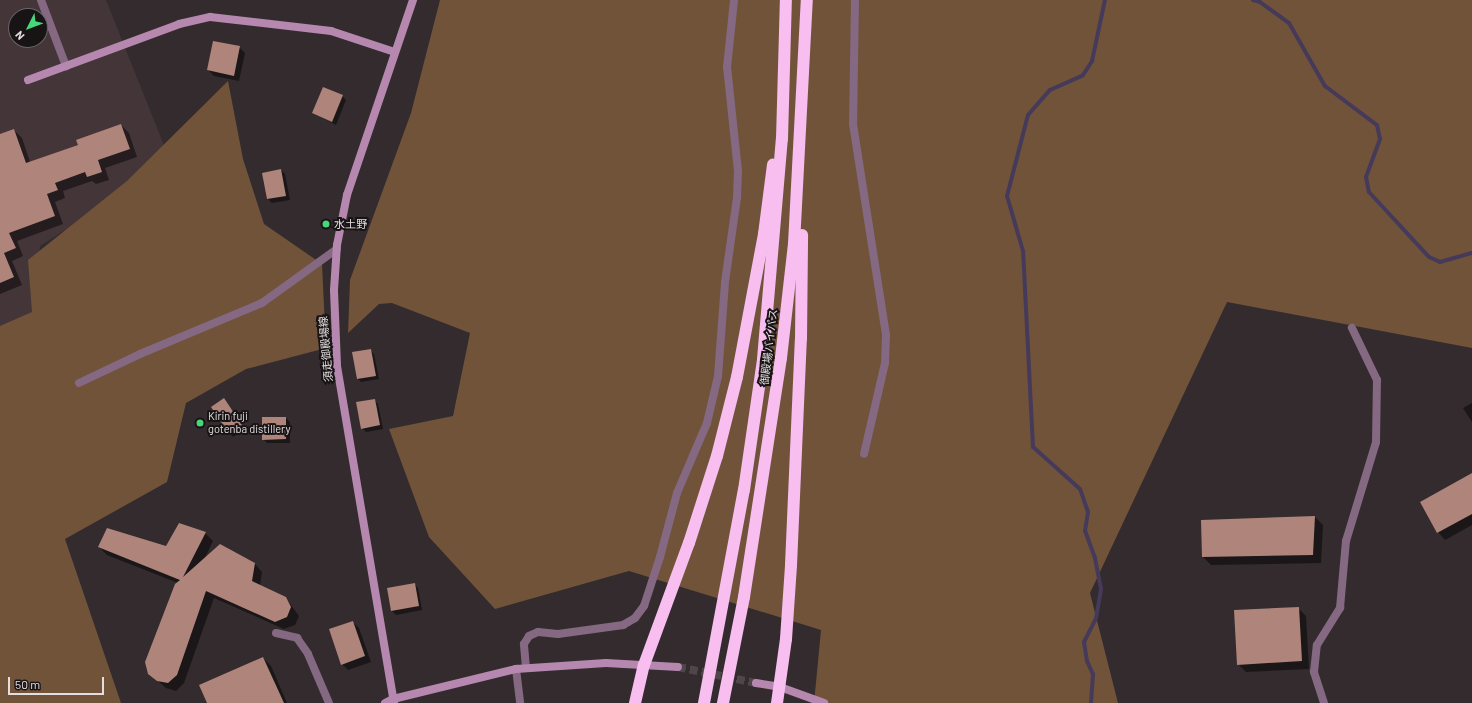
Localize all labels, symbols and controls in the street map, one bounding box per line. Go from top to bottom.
north arrow [8,8,48,48]
text: N [12,29,27,43]
place label: 水土野 [334,217,367,231]
marker: 水土野 [321,219,331,229]
street label: 御殿場バイパス [758,308,780,386]
street label: 須走御殿場線 [317,316,335,382]
place label: Kirin fuji gotenba distillery [208,410,290,436]
marker: Kirin fuji gotenba distillery [195,418,205,428]
scale bar [10,669,106,695]
text: 50 m [15,677,40,691]

